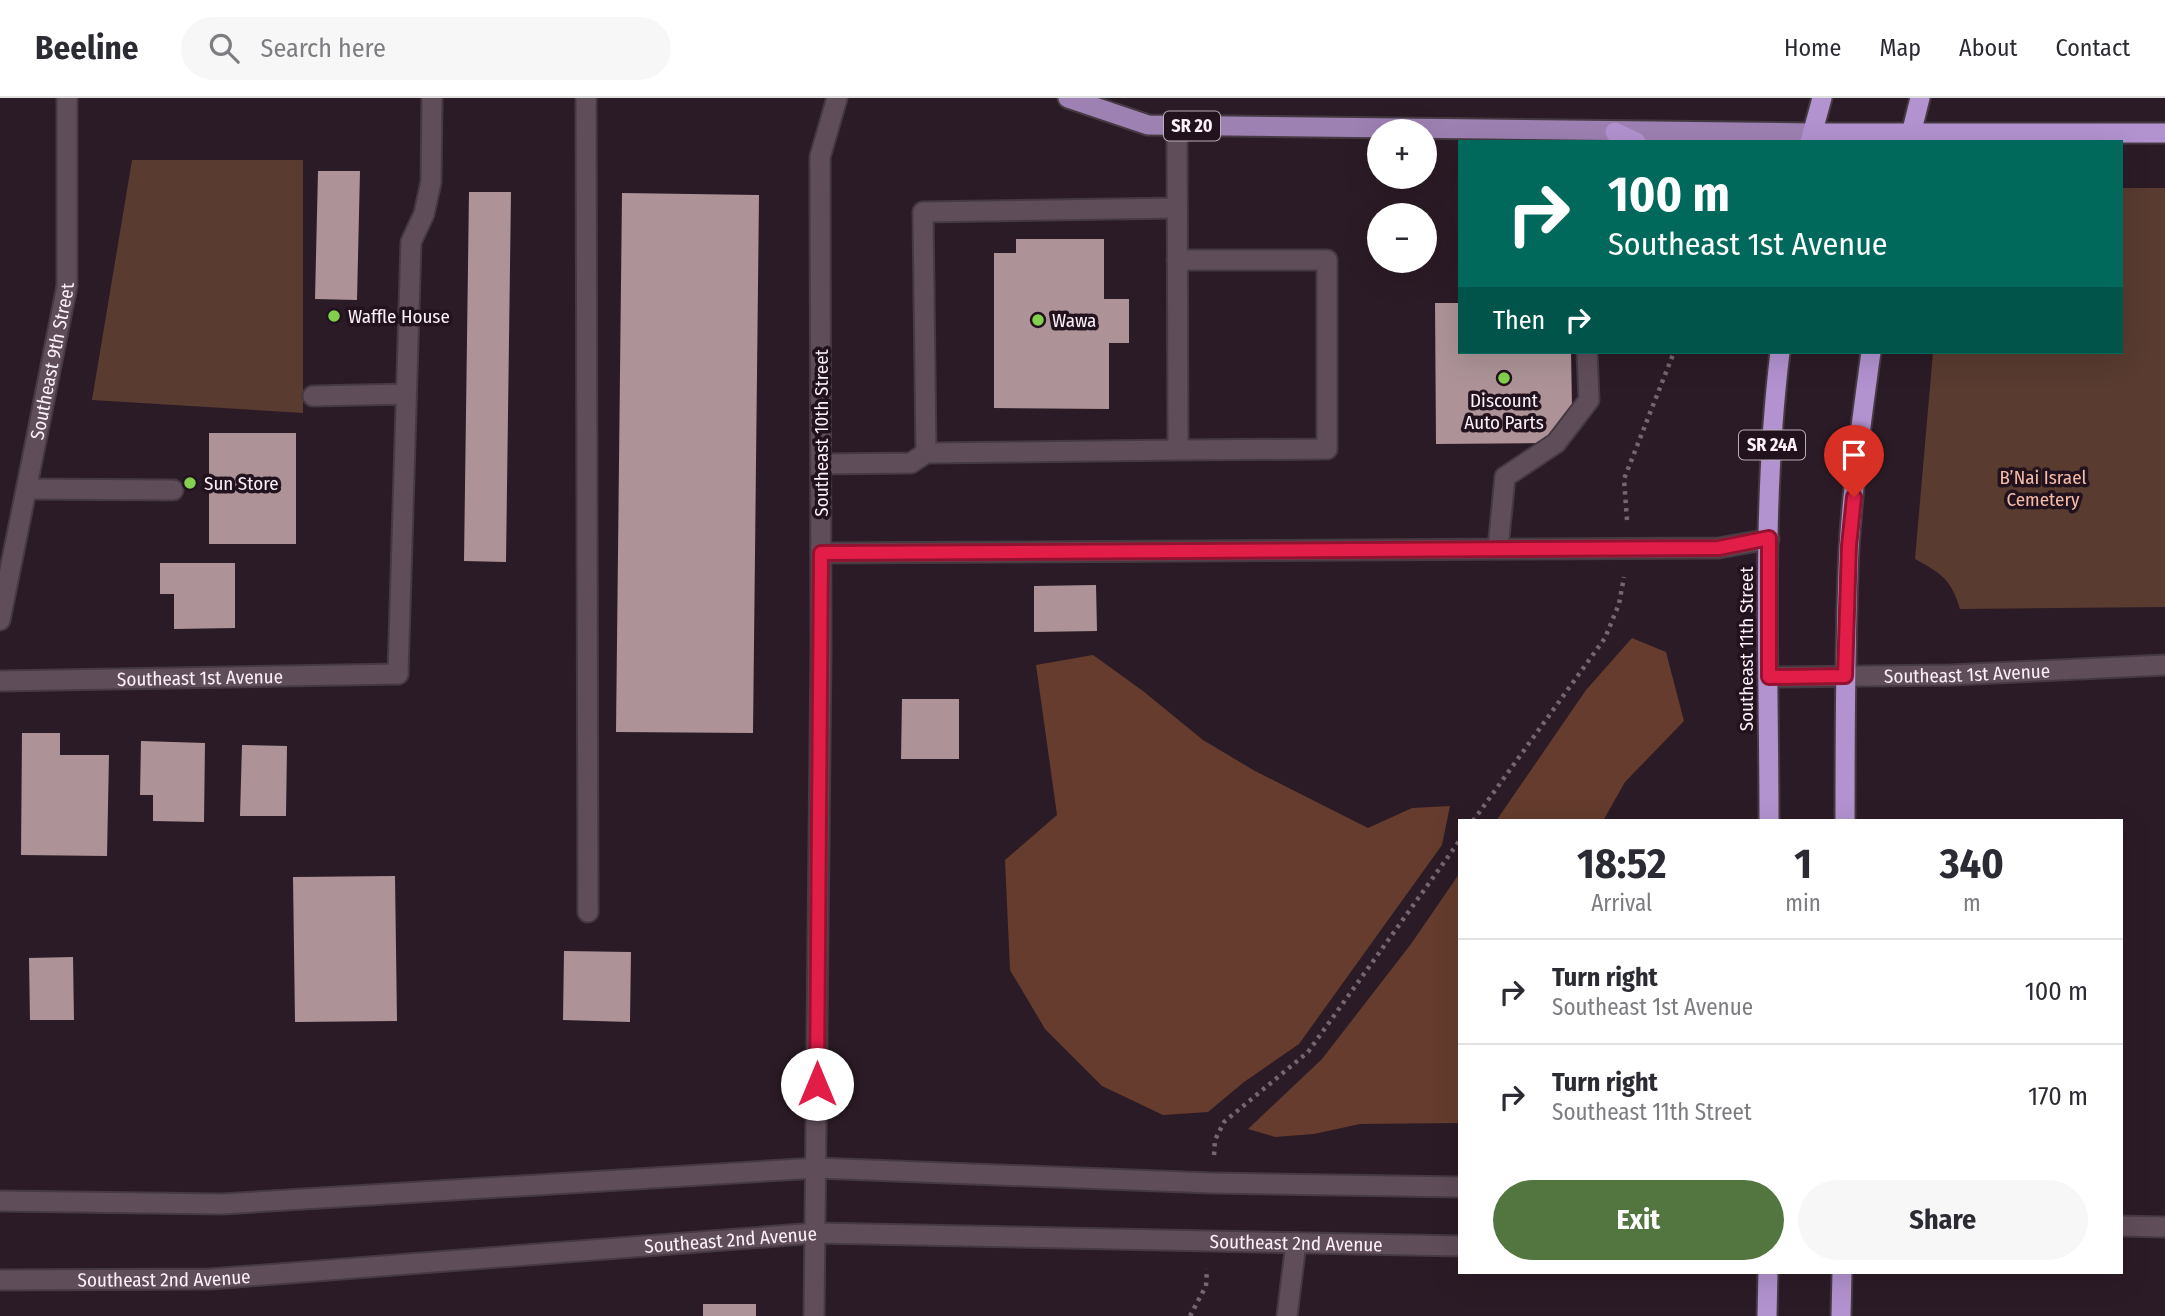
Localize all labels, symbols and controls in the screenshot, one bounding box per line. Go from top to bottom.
search box [181,17,671,80]
text: Beeline [35,28,139,68]
icon: search [205,29,243,67]
text: Search here [261,33,386,64]
text: Home [1784,34,1841,62]
text: Map [1879,34,1921,62]
text: About [1959,34,2017,62]
text: Contact [2055,34,2130,62]
road number: SR 20 [1164,111,1220,140]
map controls [1367,119,1437,273]
button: + [1367,119,1437,189]
text: 100 m [1608,165,1730,224]
icon: right [1493,168,1584,259]
button: − [1367,203,1437,273]
text: Southeast 1st Avenue [1608,225,1888,263]
street label: Southeast 9th Street [25,282,79,442]
icon: right [1559,301,1597,339]
place label: Waffle House [348,305,450,328]
text: Then [1493,305,1545,336]
marker: Waffle House [326,308,342,324]
place label: Wawa [1052,309,1096,332]
marker: Wawa [1030,312,1046,328]
street label: Southeast 10th Street [810,348,833,517]
marker: Discount Auto Parts [1496,370,1512,386]
place label: Discount Auto Parts [1464,389,1544,434]
pin [1824,425,1884,497]
road number: SR 24A [1739,430,1805,460]
icon: arrive [1835,436,1873,474]
park label: B’Nai Israel Cemetery [1999,466,2087,511]
place label: Sun Store [204,472,279,495]
marker: Sun Store [182,475,198,491]
street label: Southeast 11th Street [1735,566,1758,731]
street label: Southeast 1st Avenue [1884,659,2051,688]
street label: Southeast 1st Avenue [117,665,283,691]
text: 18:52 [1577,839,1666,889]
text: 1 [1794,839,1812,889]
text: 340 [1940,839,2004,889]
text: Arrival [1591,889,1652,917]
text: min [1785,889,1821,917]
text: m [1963,889,1981,917]
text: Turn right [1552,962,1658,993]
icon: right [1493,973,1531,1011]
text: 100 m [2025,976,2088,1007]
text: Southeast 1st Avenue [1552,993,1753,1021]
position arrow [780,1047,854,1121]
text: Turn right [1552,1067,1658,1098]
icon: right [1493,1078,1531,1116]
text: 170 m [2028,1081,2088,1112]
text: Southeast 11th Street [1552,1098,1751,1126]
button: Exit [1493,1180,1784,1260]
button: Share [1798,1180,2088,1260]
street label: Southeast 2nd Avenue [643,1222,818,1258]
street label: Southeast 2nd Avenue [1209,1230,1383,1256]
street label: Southeast 2nd Avenue [77,1265,251,1292]

